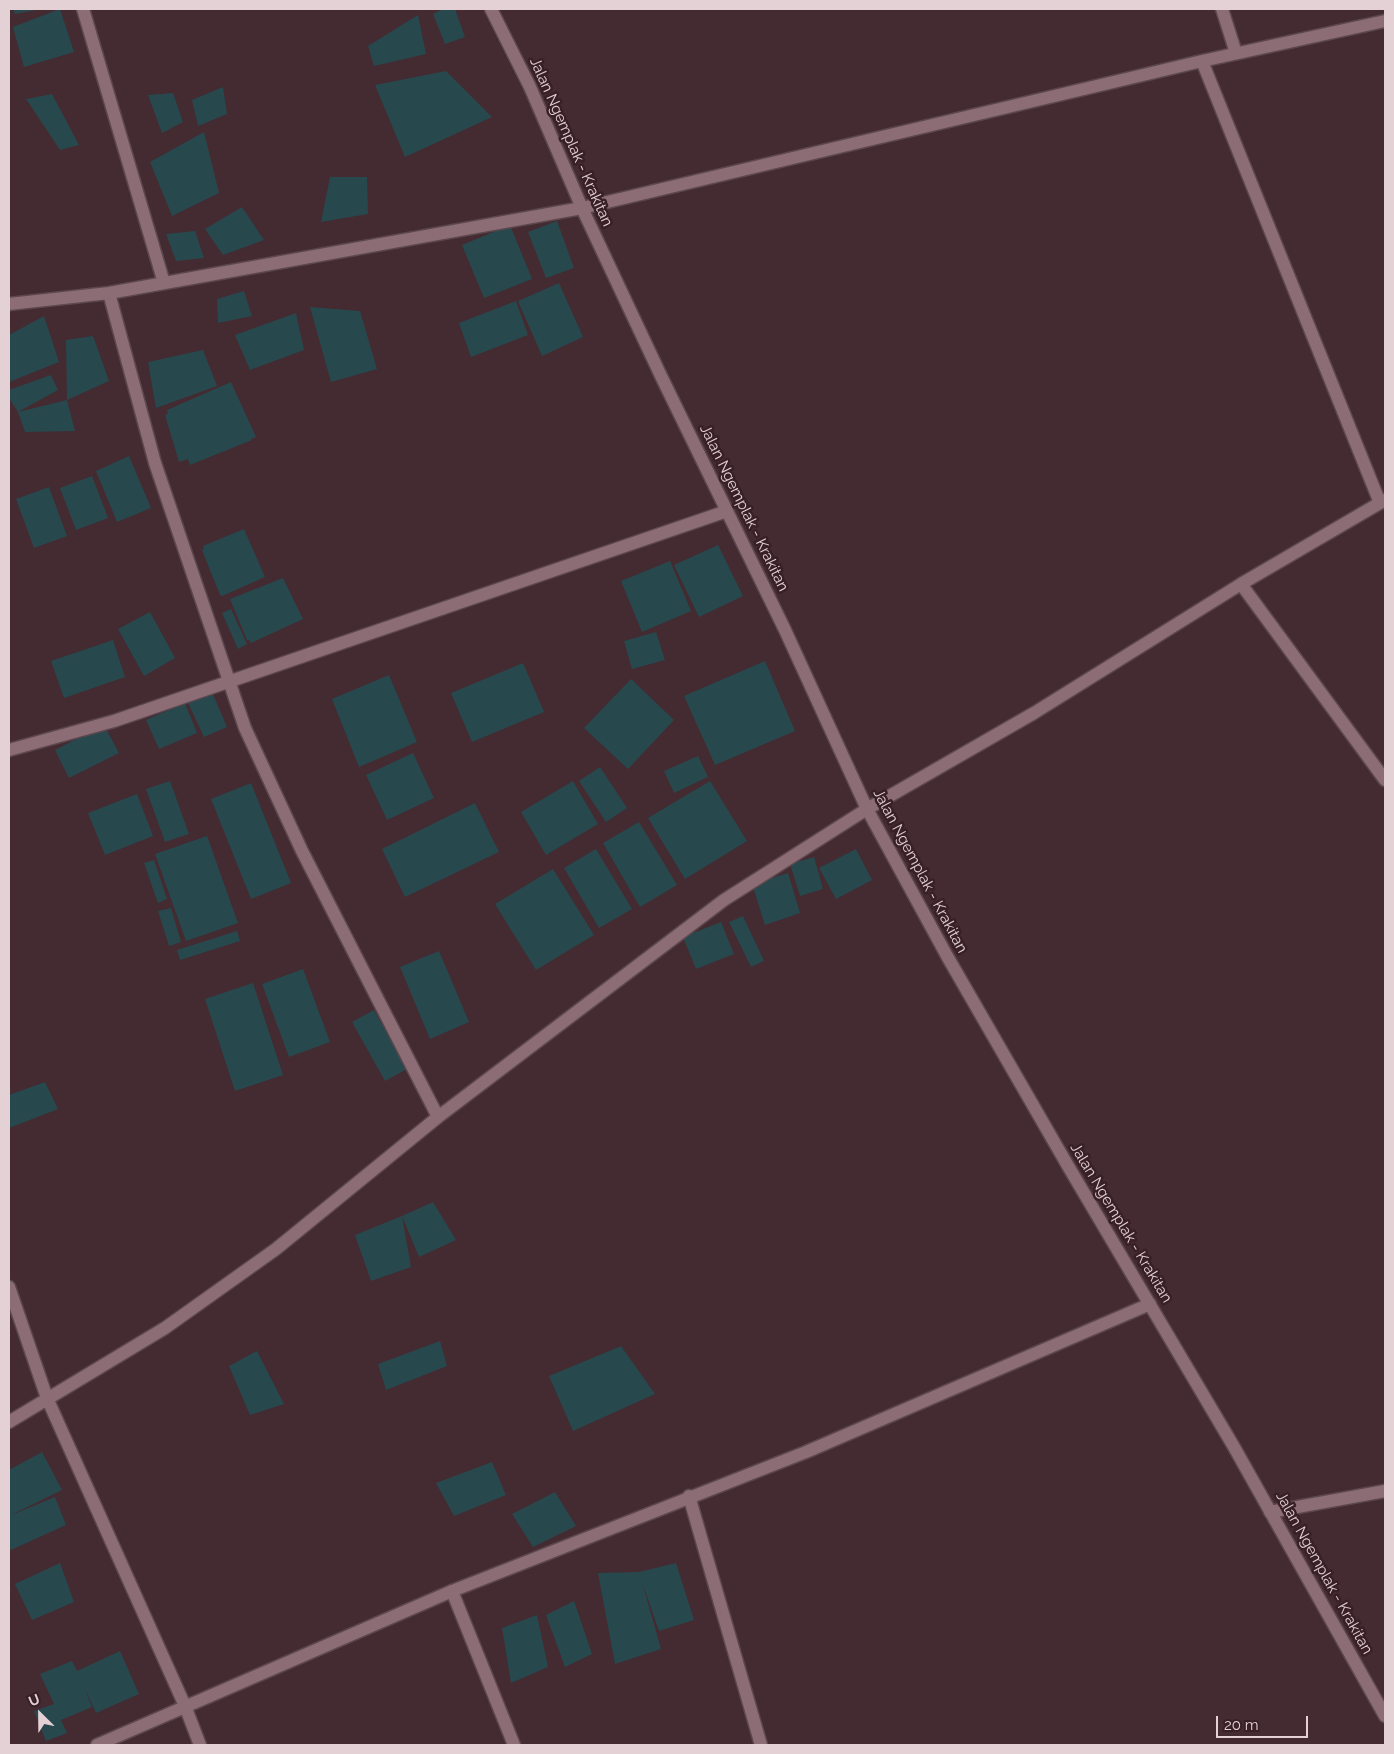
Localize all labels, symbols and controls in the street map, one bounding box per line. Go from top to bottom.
street label: Jalan Ngemplak - Krakitan [526,55,616,229]
street label: Jalan Ngemplak - Krakitan [696,422,792,594]
street label: Jalan Ngemplak - Krakitan [869,786,971,956]
street label: Jalan Ngemplak - Krakitan [1066,1140,1176,1306]
street label: Jalan Ngemplak - Krakitan [1272,1489,1376,1657]
north arrow [15,1689,65,1739]
text: U [26,1691,42,1710]
scale bar [1219,1706,1312,1738]
text: 20 m [1224,1716,1259,1734]

